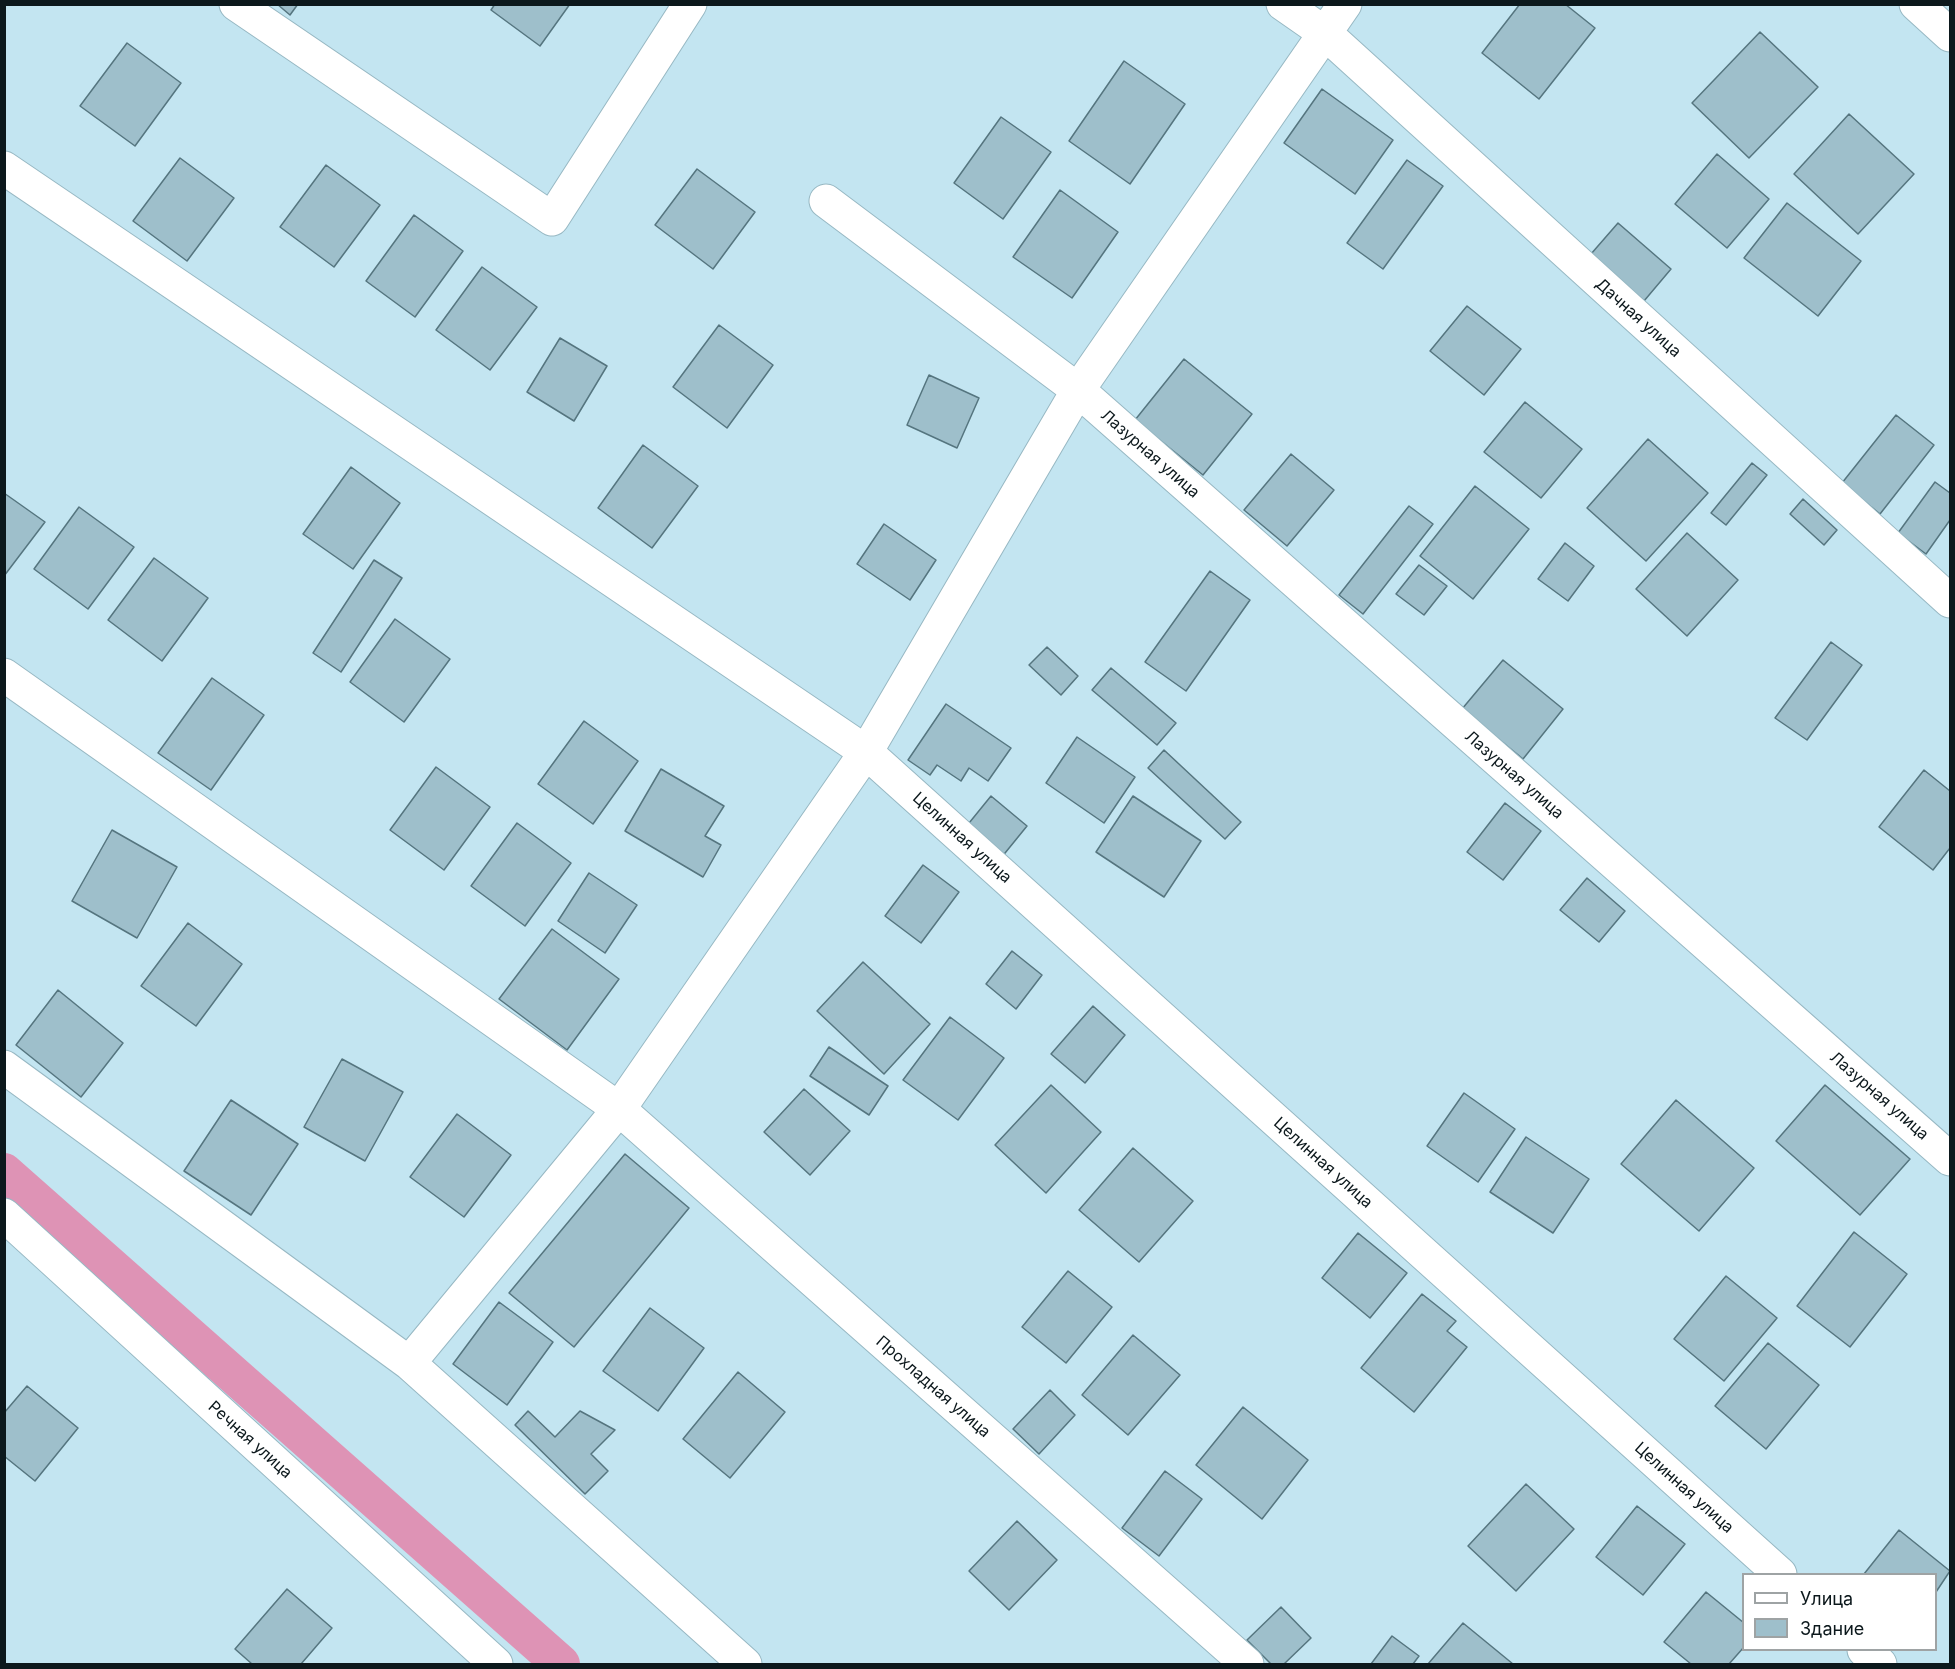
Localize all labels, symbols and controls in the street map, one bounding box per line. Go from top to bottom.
street label: Дачная улица [1591,275,1685,361]
street label: Лазурная улица [1097,406,1203,502]
street label: Лазурная улица [1461,727,1567,823]
street label: Целинная улица [909,789,1015,887]
street label: Лазурная улица [1826,1048,1932,1144]
street label: Целинная улица [1270,1114,1376,1212]
street label: Прохладная улица [872,1332,994,1442]
street label: Речная улица [204,1397,296,1483]
street label: Целинная улица [1631,1439,1737,1537]
legend [1742,1573,1937,1651]
text: Улица [1800,1588,1853,1609]
text: Здание [1800,1618,1864,1639]

